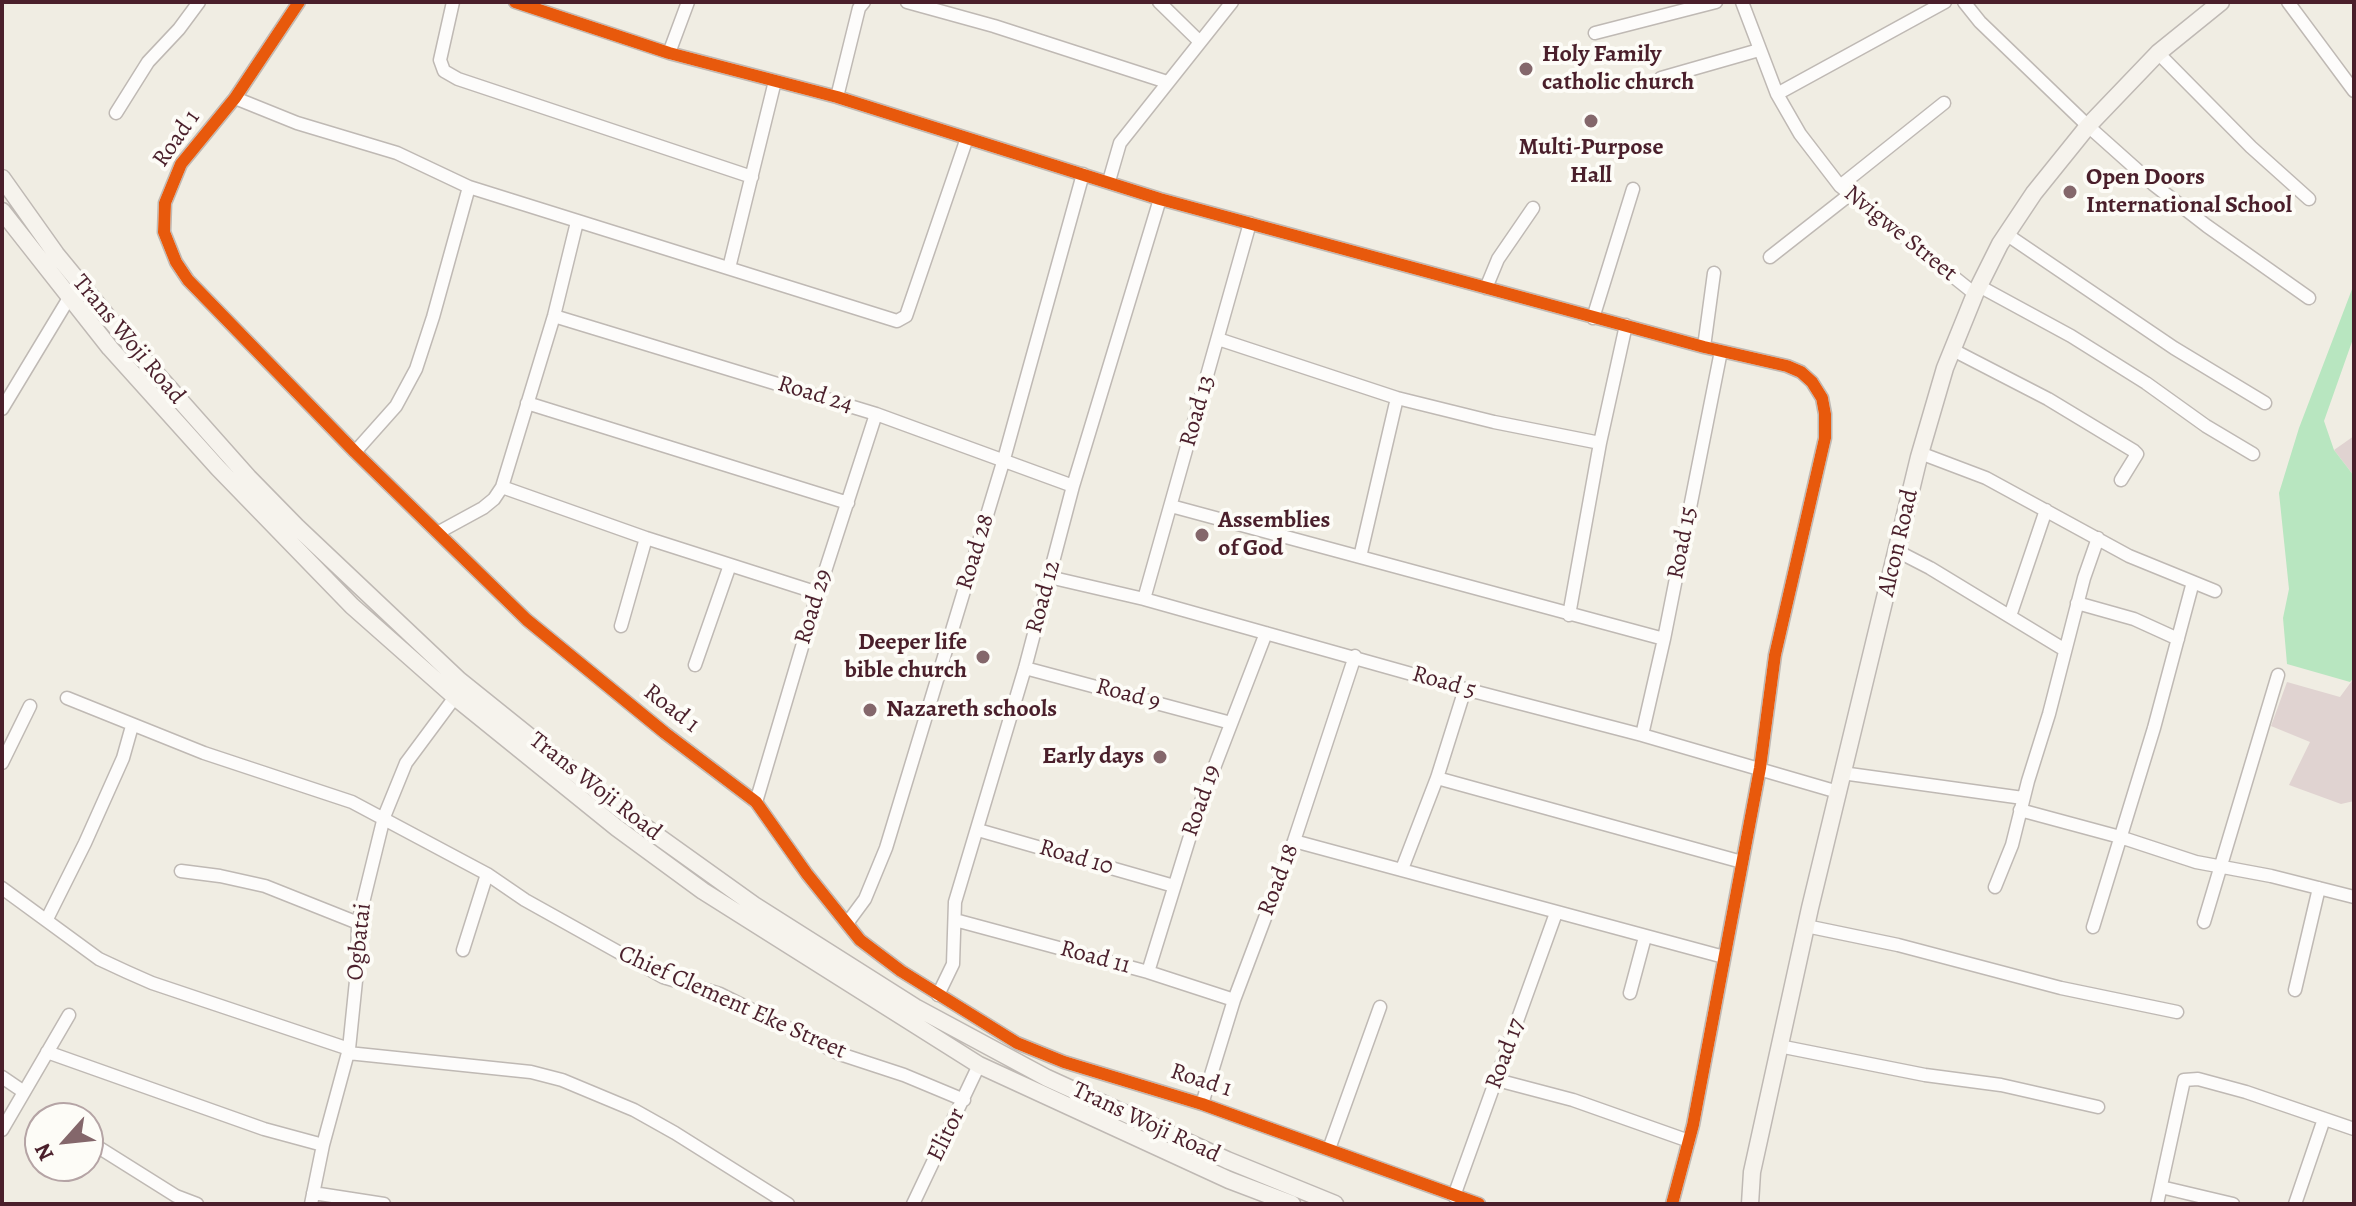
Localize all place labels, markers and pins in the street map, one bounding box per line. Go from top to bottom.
place label: Holy Family catholic church [1542,41,1694,97]
marker: Holy Family catholic church [1517,60,1535,78]
marker: Multi-Purpose Hall [1582,112,1600,130]
place label: Multi-Purpose Hall [1519,134,1663,190]
place label: Open Doors International School [2086,164,2292,220]
marker: Open Doors International School [2061,183,2079,201]
place label: Assemblies of God [1218,507,1330,563]
marker: Assemblies of God [1193,526,1211,544]
place label: Deeper life bible church [845,629,967,685]
marker: Deeper life bible church [974,648,992,666]
place label: Nazareth schools [886,696,1057,724]
marker: Nazareth schools [861,701,879,719]
place label: Early days [1042,743,1144,771]
marker: Early days [1151,748,1169,766]

